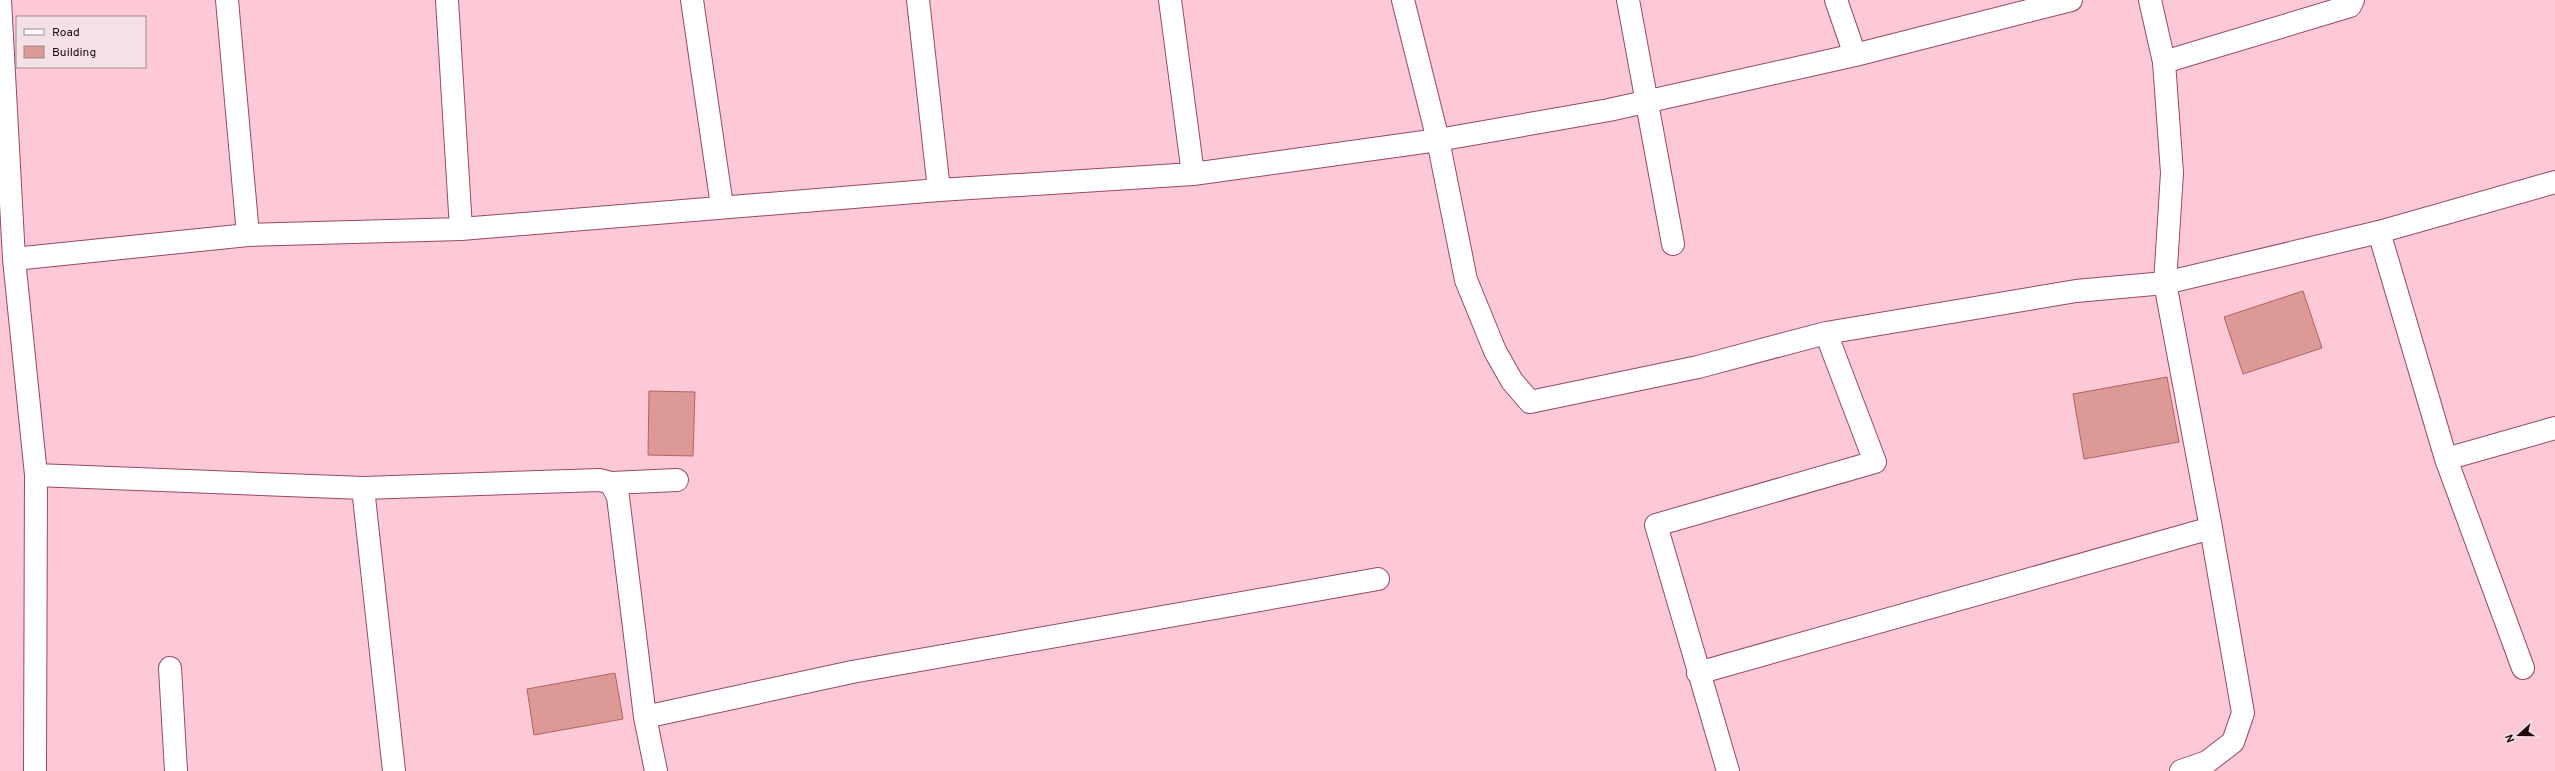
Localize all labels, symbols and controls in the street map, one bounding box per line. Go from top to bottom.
legend [16,16,146,68]
text: Road [52,25,80,41]
text: Building [52,45,96,61]
north arrow [2499,715,2539,755]
text: N [2503,732,2519,744]

